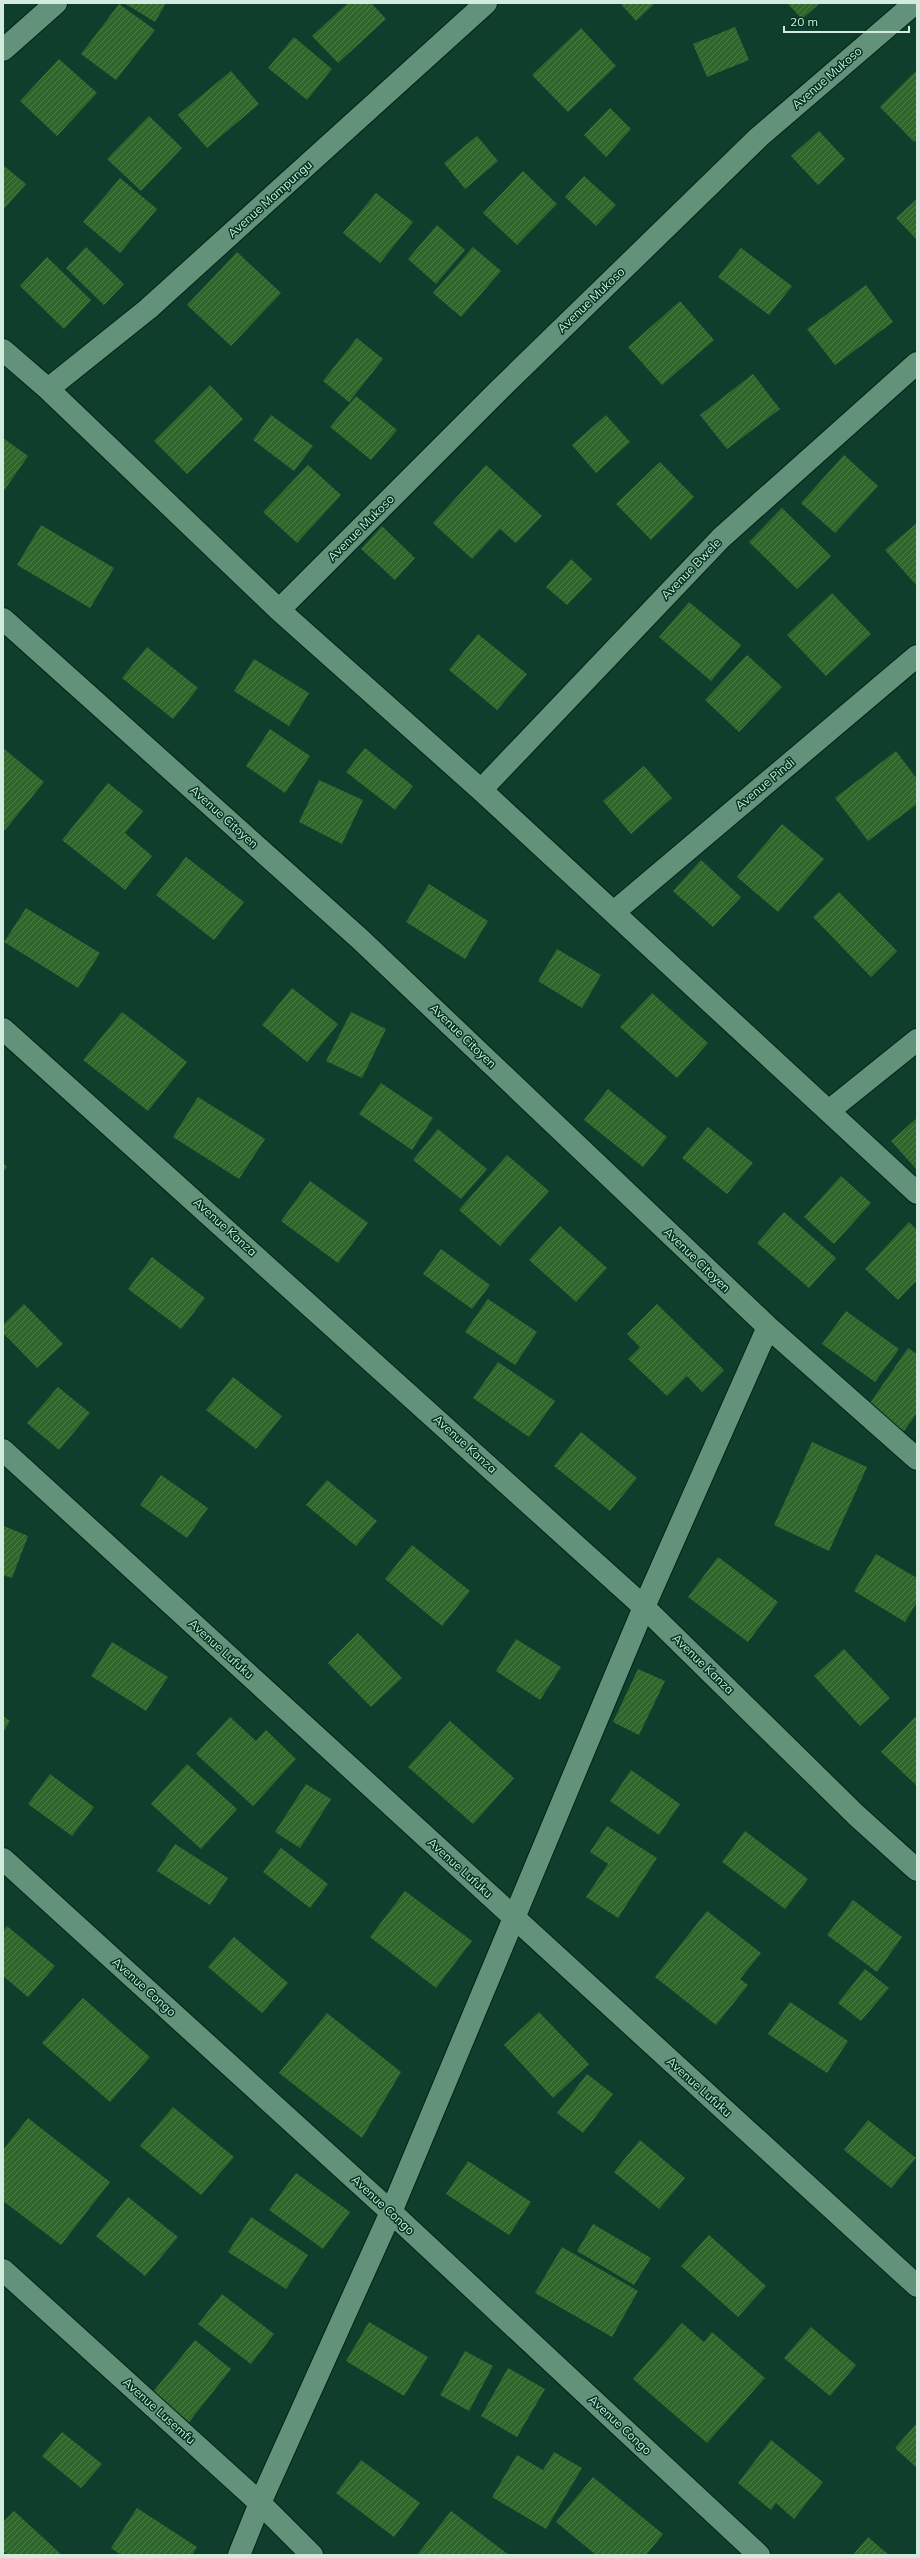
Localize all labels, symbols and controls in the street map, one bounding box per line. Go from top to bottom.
scale bar [784,8,909,34]
text: 20 m [790,14,818,29]
street label: Avenue Mukoso [789,43,865,112]
street label: Avenue Mampungu [224,157,315,240]
street label: Avenue Mukoso [554,264,628,336]
street label: Avenue Mukoso [324,491,397,564]
street label: Avenue Bwele [658,535,724,602]
street label: Avenue Pindi [732,754,797,813]
street label: Avenue Citoyen [187,782,262,851]
street label: Avenue Citoyen [427,1000,500,1071]
street label: Avenue Kanza [191,1194,260,1259]
street label: Avenue Citoyen [661,1224,734,1295]
street label: Avenue Kanza [431,1411,500,1476]
street label: Avenue Lufuku [186,1615,257,1682]
street label: Avenue Kanza [669,1630,737,1697]
street label: Avenue Lufuku [425,1834,496,1901]
street label: Avenue Congo [109,1954,179,2019]
street label: Avenue Lufuku [664,2053,735,2120]
street label: Avenue Congo [349,2172,418,2238]
street label: Avenue Lusemfu [120,2374,199,2447]
street label: Avenue Congo [586,2392,655,2458]

